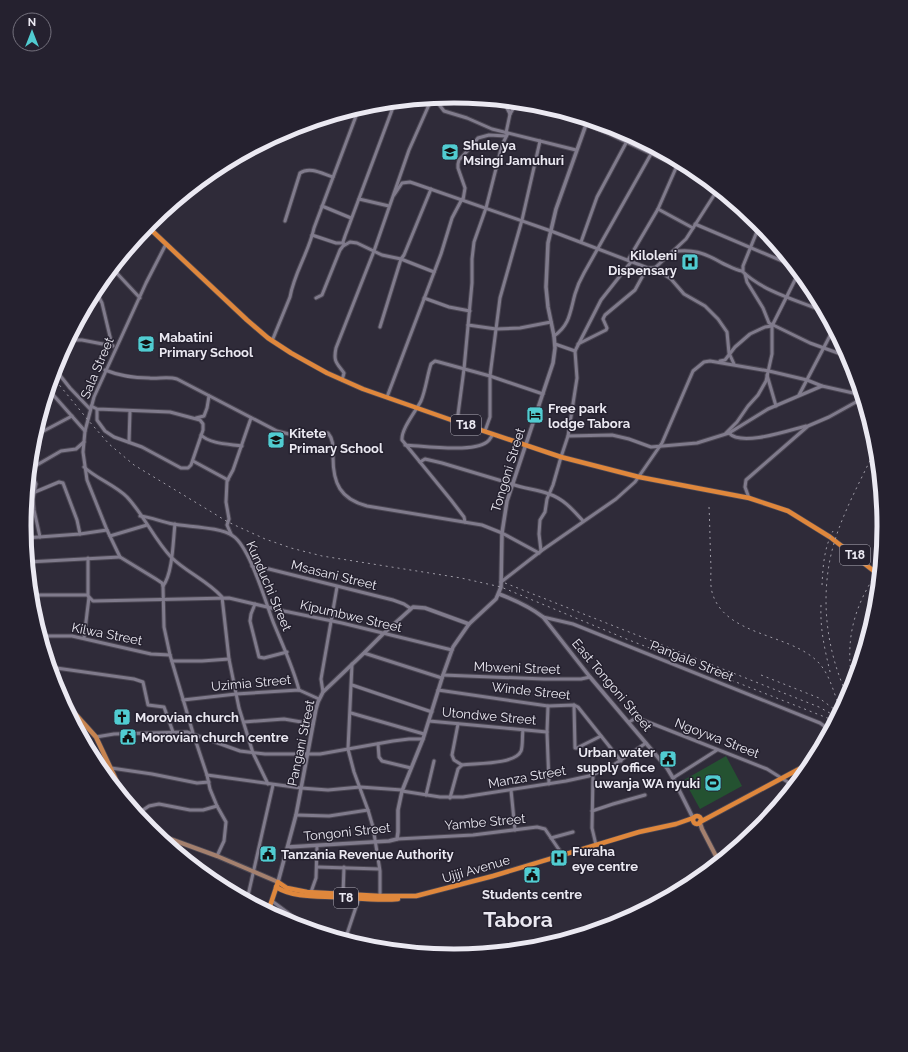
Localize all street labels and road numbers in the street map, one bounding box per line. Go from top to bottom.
street label: Sala Street [77,335,117,401]
road number: T18 [451,415,481,435]
street label: Tongoni Street [488,425,528,514]
street label: Kunduchi Street [243,539,295,634]
road number: T18 [840,545,870,565]
street label: Msasani Street [290,557,379,593]
street label: Kipumbwe Street [299,597,404,635]
street label: Kilwa Street [71,620,144,648]
street label: East Tongoni Street [569,636,655,735]
street label: Pangale Street [648,638,736,685]
street label: Mbweni Street [473,659,561,677]
street label: Uzimia Street [210,672,292,694]
street label: Winde Street [491,679,572,703]
street label: Pangani Street [285,698,318,787]
street label: Utondwe Street [441,704,537,728]
street label: Ngoywa Street [673,715,762,761]
street label: Manza Street [487,763,568,791]
street label: Yambe Street [444,811,527,833]
street label: Tongoni Street [303,820,392,844]
street label: Ujiji Avenue [440,852,512,886]
road number: T8 [334,888,358,908]

